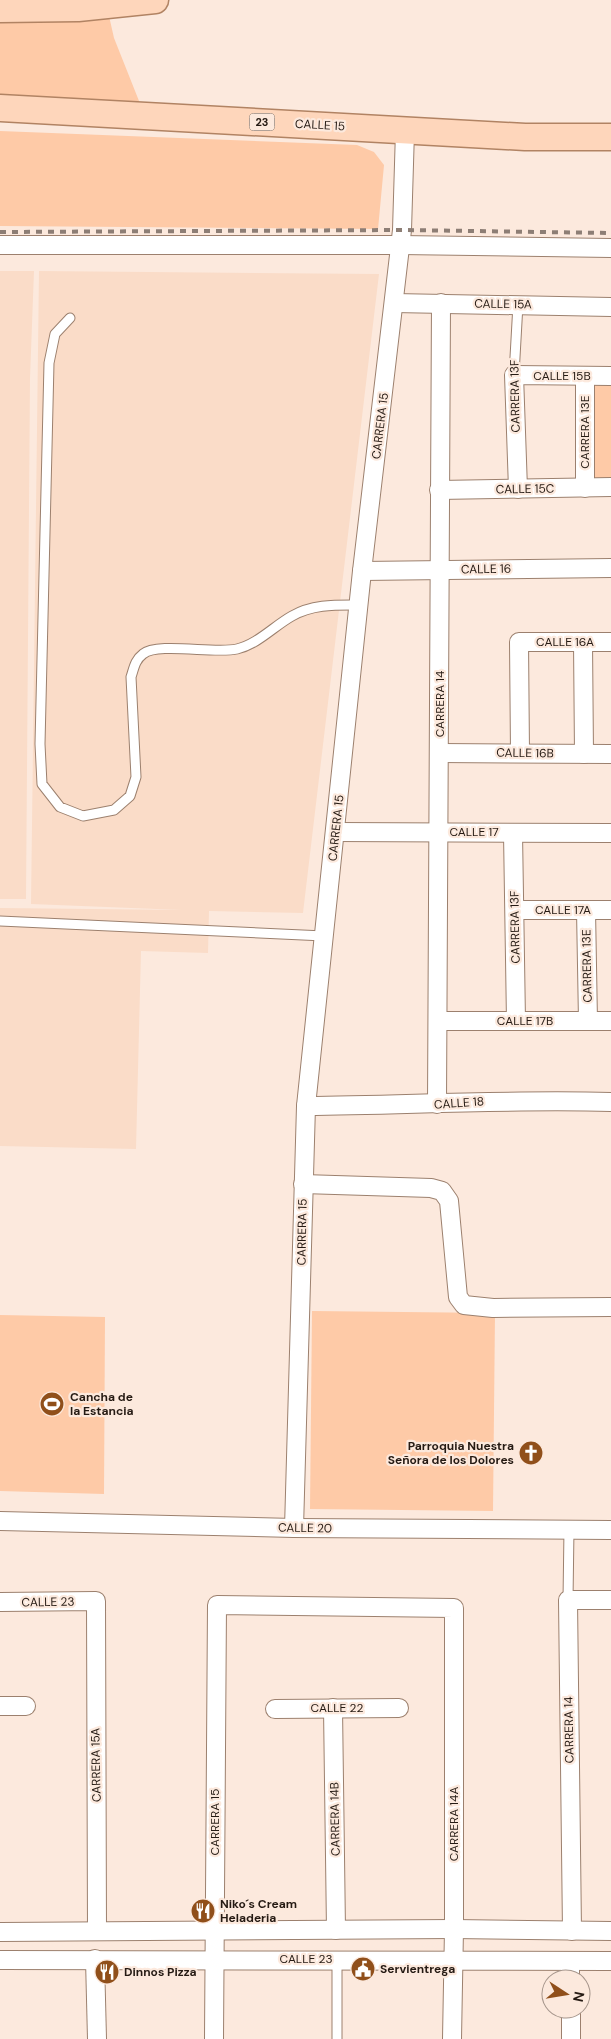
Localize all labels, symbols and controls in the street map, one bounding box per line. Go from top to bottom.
road number: 23 [250,114,274,130]
street label: CALLE 15 [295,116,345,134]
street label: CALLE 15A [474,295,532,313]
street label: CARRERA 13F [506,359,524,433]
street label: CALLE 15B [533,368,591,384]
street label: CARRERA 15 [368,392,392,460]
street label: CARRERA 13E [577,395,593,469]
street label: CALLE 15C [496,480,555,498]
street label: CALLE 16 [461,561,511,577]
street label: CALLE 16A [536,634,594,650]
street label: CARRERA 14 [432,671,448,737]
street label: CALLE 16B [496,744,554,762]
street label: CARRERA 15 [325,794,347,862]
street label: CALLE 17 [449,824,499,840]
street label: CARRERA 13F [506,890,524,964]
street label: CALLE 17A [535,902,591,918]
street label: CARRERA 13E [578,929,596,1003]
street label: CALLE 17B [497,1013,553,1029]
street label: CALLE 18 [433,1093,485,1113]
street label: CARRERA 15 [293,1198,311,1266]
place label: Cancha de la Estancia [70,1389,134,1419]
sports icon: Cancha de la Estancia [39,1391,65,1417]
place label: Parroquia Nuestra Señora de los Dolores [388,1438,514,1468]
church icon: Parroquia Nuestra Señora de los Dolores [518,1440,544,1466]
street label: CALLE 20 [278,1520,332,1536]
street label: CALLE 23 [21,1594,75,1610]
street label: CARRERA 14 [560,1696,578,1764]
street label: CALLE 22 [311,1700,363,1716]
street label: CARRERA 15A [87,1728,105,1802]
street label: CARRERA 14B [326,1782,344,1856]
street label: CARRERA 14A [446,1787,462,1861]
street label: CARRERA 15 [207,1789,223,1855]
place label: Niko´s Cream Heladeria [220,1896,297,1926]
restaurant icon: Niko´s Cream Heladeria [190,1898,216,1924]
street label: CALLE 23 [280,1951,333,1967]
public building icon: Servientrega [350,1956,376,1982]
restaurant icon: Dinnos Pizza [94,1959,120,1985]
place label: Servientrega [380,1961,455,1977]
place label: Dinnos Pizza [124,1964,197,1980]
north arrow [541,1969,591,2019]
text: N [569,1990,589,2004]

